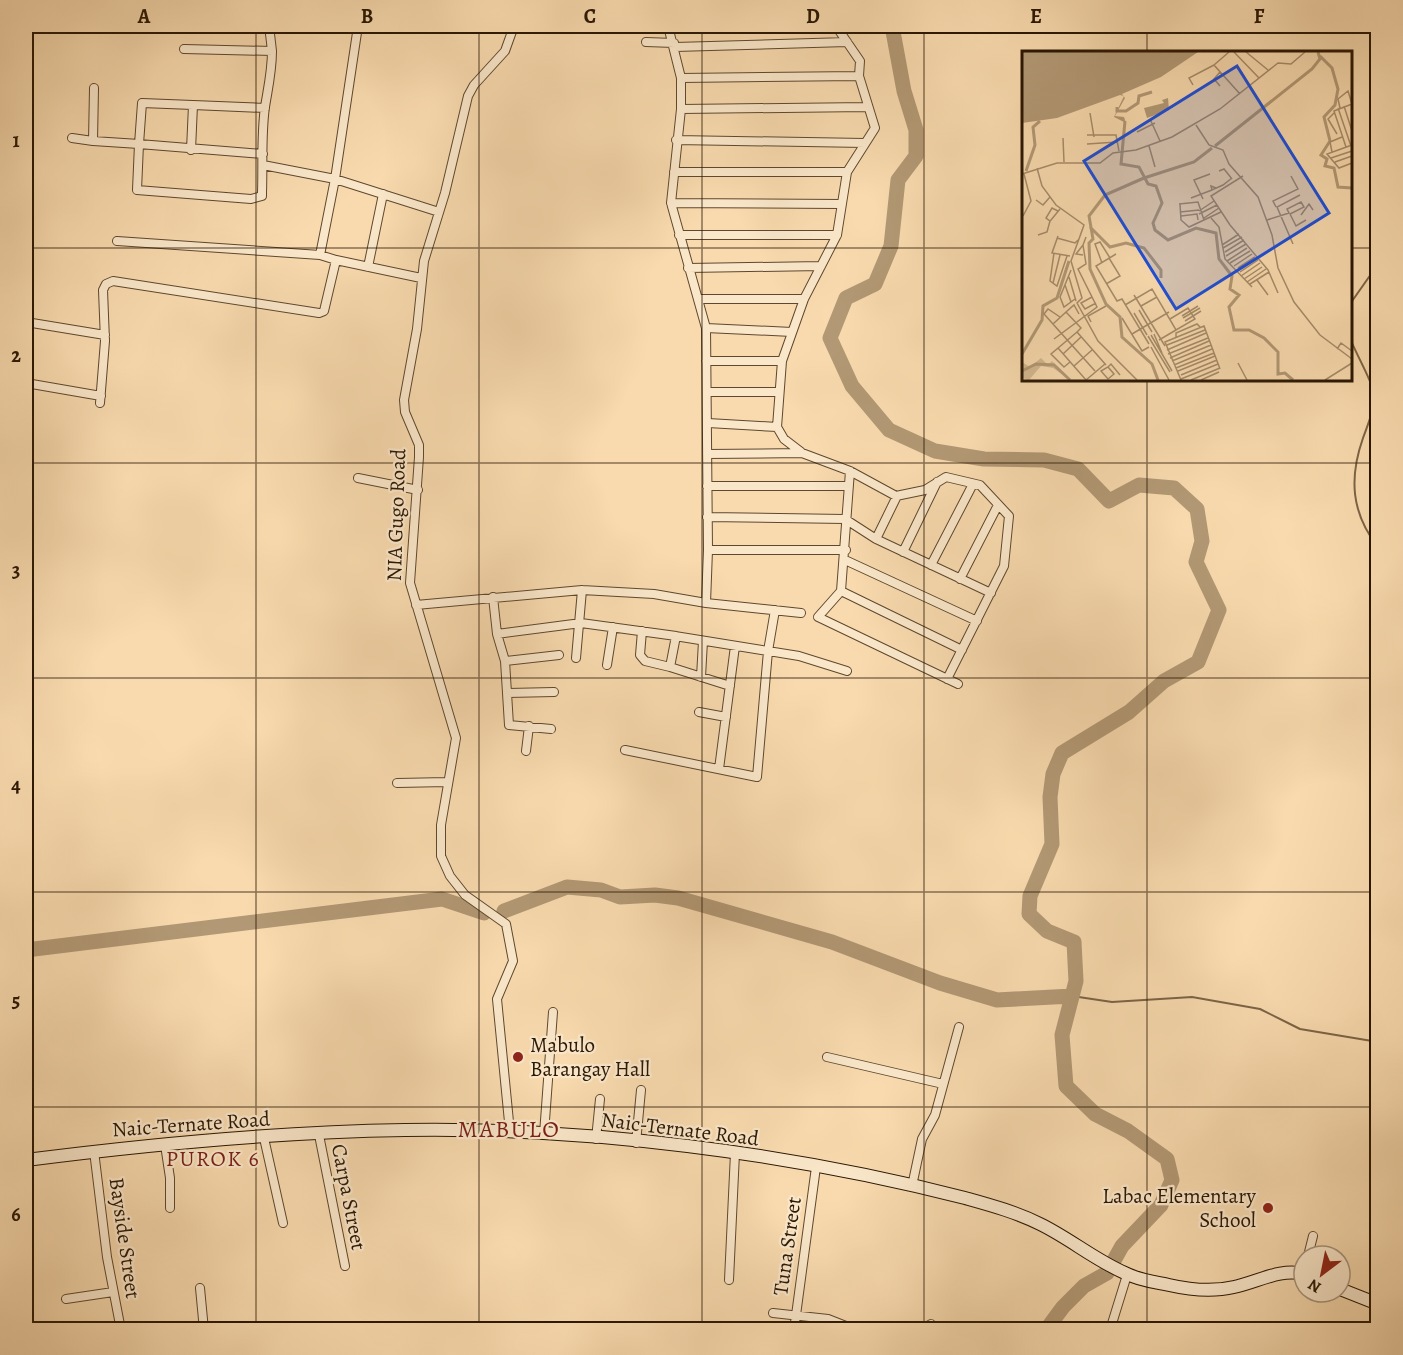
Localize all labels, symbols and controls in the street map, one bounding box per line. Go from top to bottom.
text: A [137,3,151,30]
text: B [361,3,373,30]
text: C [584,3,596,30]
text: D [806,3,820,30]
text: E [1030,3,1042,30]
text: F [1254,3,1265,30]
inset map [1022,51,1352,381]
text: 1 [12,127,20,154]
text: 2 [11,342,21,369]
street label: NIA Gugo Road [380,447,412,582]
text: 3 [12,557,20,584]
text: 4 [11,772,21,799]
text: 5 [12,987,20,1014]
place label: Mabulo Barangay Hall [530,1031,650,1083]
marker: Mabulo Barangay Hall [511,1050,525,1064]
street label: Naic-Ternate Road [111,1104,272,1143]
street label: Naic-Ternate Road [600,1105,761,1153]
district label: MABULO [458,1113,560,1145]
street label: Carpa Street [325,1141,373,1253]
district label: PUROK 6 [166,1144,260,1174]
street label: Bayside Street [103,1176,147,1300]
place label: Labac Elementary School [1102,1182,1257,1234]
street label: Tuna Street [766,1195,808,1297]
text: 6 [11,1201,21,1228]
marker: Labac Elementary School [1261,1201,1275,1215]
north arrow [1292,1244,1352,1304]
text: N [1304,1273,1325,1298]

